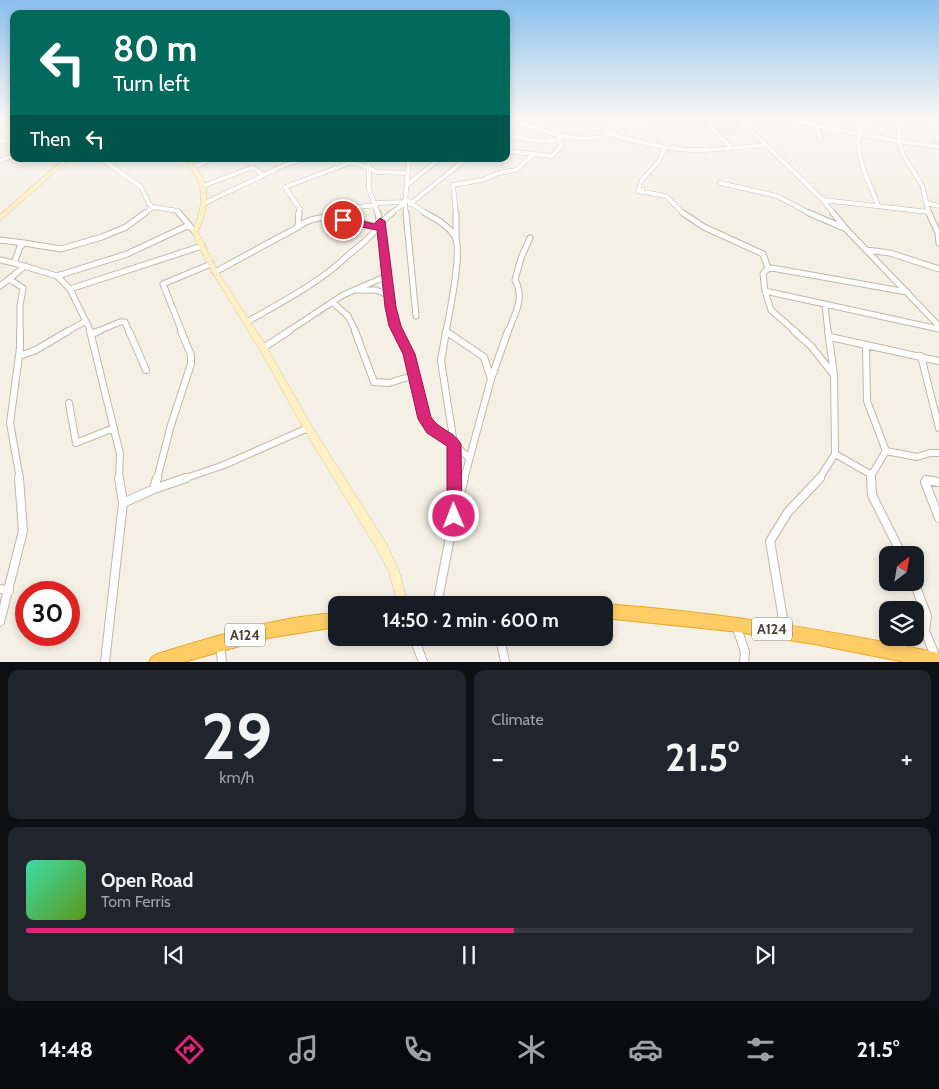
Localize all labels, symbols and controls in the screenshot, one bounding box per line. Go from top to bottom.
text: 80 m [113,27,197,70]
icon: left [30,30,95,95]
text: Turn left [113,70,190,97]
icon: left [81,125,109,153]
text: Then [30,128,71,151]
pin [322,199,364,241]
icon: arrive [329,206,357,234]
position arrow [427,489,479,541]
north arrow [879,546,924,591]
map controls [879,546,924,646]
speed limit sign: 30 [15,581,80,646]
button: layers [879,601,924,646]
text: 14:50 · 2 min · 600 m [382,609,559,632]
road number: A124 [752,618,792,640]
road number: A124 [225,624,265,646]
text: 29 [201,696,272,775]
text: Climate [492,710,544,729]
text: 21.5° [665,734,739,781]
text: − [492,741,504,775]
text: + [901,741,913,775]
text: km/h [219,768,254,787]
text: Open Road [101,869,193,892]
text: Tom Ferris [101,892,171,911]
icon: previous [160,941,188,969]
icon: pause [455,941,483,969]
icon: next [751,941,779,969]
icon: directions [172,1032,207,1067]
icon: music [286,1032,321,1067]
icon: phone [400,1032,435,1067]
icon: climate [514,1032,549,1067]
icon: car [628,1032,663,1067]
icon: filters [743,1032,778,1067]
text: 14:48 [40,1036,93,1063]
text: 21.5° [857,1036,899,1063]

